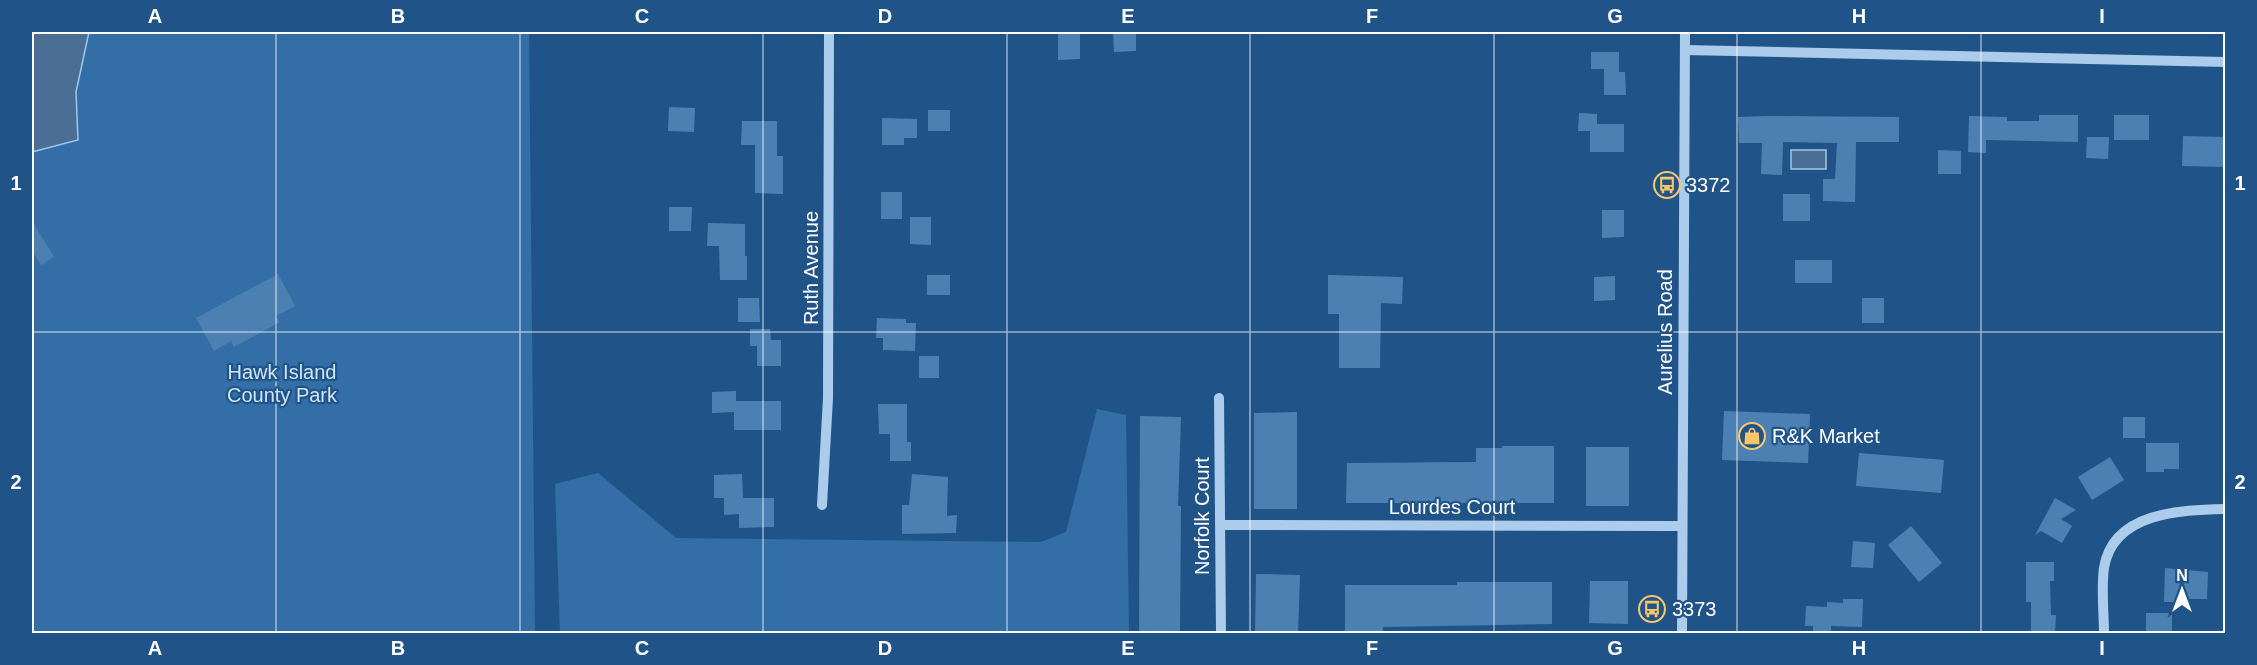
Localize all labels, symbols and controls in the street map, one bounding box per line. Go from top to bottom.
text: A [148,5,162,27]
text: B [391,5,405,27]
text: C [635,5,649,27]
text: D [878,5,892,27]
text: E [1121,5,1135,27]
text: F [1366,5,1378,27]
text: G [1607,5,1623,27]
text: H [1852,5,1866,27]
text: I [2099,5,2105,27]
bus stop icon: 3372 [1652,170,1682,200]
text: 1 [10,172,22,194]
text: 1 [2234,172,2246,194]
place label: 3372 [1686,174,1731,196]
street label: Ruth Avenue [800,211,822,325]
street label: Aurelius Road [1654,269,1676,395]
park label: Hawk Island County Park [227,361,338,406]
shop icon: R&K Market [1737,421,1767,451]
place label: R&K Market [1772,425,1880,447]
street label: Norfolk Court [1191,457,1213,575]
text: 2 [10,471,22,493]
text: 2 [2234,471,2246,493]
street label: Lourdes Court [1389,496,1516,518]
north arrow [2152,560,2212,620]
text: N [2176,567,2188,584]
bus stop icon: 3373 [1637,594,1667,624]
place label: 3373 [1672,598,1717,620]
text: A [148,637,162,659]
text: B [391,637,405,659]
text: C [635,637,649,659]
text: D [878,637,892,659]
text: E [1121,637,1135,659]
text: F [1366,637,1378,659]
text: G [1607,637,1623,659]
text: H [1852,637,1866,659]
text: I [2099,637,2105,659]

